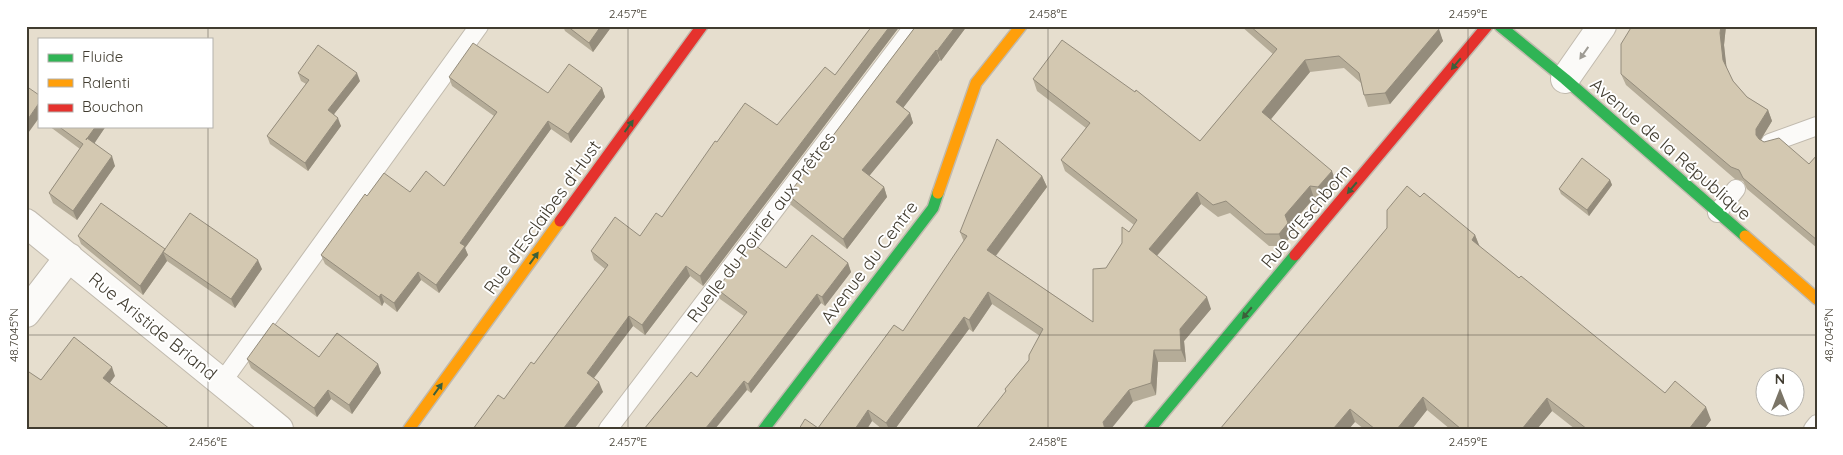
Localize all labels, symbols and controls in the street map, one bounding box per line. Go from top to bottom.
text: 2.457°E [609,6,647,21]
text: 2.458°E [1029,6,1068,21]
text: 2.459°E [1449,6,1488,21]
legend [38,38,212,128]
one-way arrow [1579,46,1589,60]
text: Fluide [82,47,123,66]
one-way arrow [1451,57,1462,70]
text: Ralenti [82,73,130,92]
street label: Avenue de la République [1586,73,1756,225]
text: Bouchon [82,97,143,116]
one-way arrow [624,119,634,133]
street label: Ruelle du Poirier aux Prêtres [682,127,840,327]
street label: Rue d'Esclaibes d'Hust [478,135,606,299]
street label: Rue d'Eschborn [1256,159,1356,273]
one-way arrow [1346,182,1358,194]
street label: Avenue du Centre [815,196,923,328]
one-way arrow [528,252,539,265]
street label: Rue Aristide Briand [84,267,222,385]
one-way arrow [1242,306,1253,319]
text: 48.7045°N [6,308,21,362]
text: 48.7045°N [1821,308,1836,362]
north arrow [1756,368,1806,418]
text: N [1775,370,1785,388]
one-way arrow [433,382,443,396]
text: 2.456°E [189,434,228,449]
text: 2.457°E [609,434,647,449]
text: 2.458°E [1029,434,1068,449]
text: 2.459°E [1449,434,1488,449]

